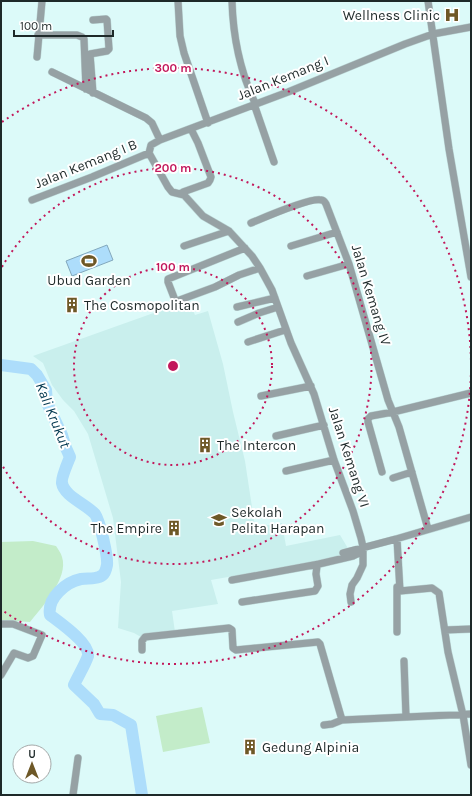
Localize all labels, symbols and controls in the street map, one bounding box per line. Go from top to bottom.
hospital icon: Wellness Clinic [443,6,461,24]
place label: Wellness Clinic [343,7,440,24]
scale bar [14,12,113,38]
text: 100 m [20,19,52,33]
street label: Jalan Kemang I [235,52,331,104]
text: 300 m [154,61,192,75]
street label: Jalan Kemang I B [32,136,140,192]
text: 200 m [155,161,191,175]
street label: Jalan Kemang IV [348,242,394,348]
sports icon: Ubud Garden [80,252,98,270]
text: 100 m [156,260,190,274]
place label: Ubud Garden [47,272,131,289]
building icon: The Cosmopolitan [63,296,81,314]
place label: The Cosmopolitan [84,297,200,314]
centre of rings [166,359,180,373]
water label: Kali Krukut [32,380,75,451]
street label: Jalan Kemang VI [325,405,373,509]
building icon: The Intercon [196,436,214,454]
place label: The Intercon [217,437,296,454]
place label: Sekolah Pelita Harapan [231,504,325,537]
school or university icon: Sekolah Pelita Harapan [210,511,228,529]
building icon: The Empire [165,519,183,537]
place label: The Empire [90,520,162,537]
building icon: Gedung Alpinia [241,738,259,756]
place label: Gedung Alpinia [262,739,359,756]
north arrow [12,744,52,784]
text: U [28,748,36,761]

